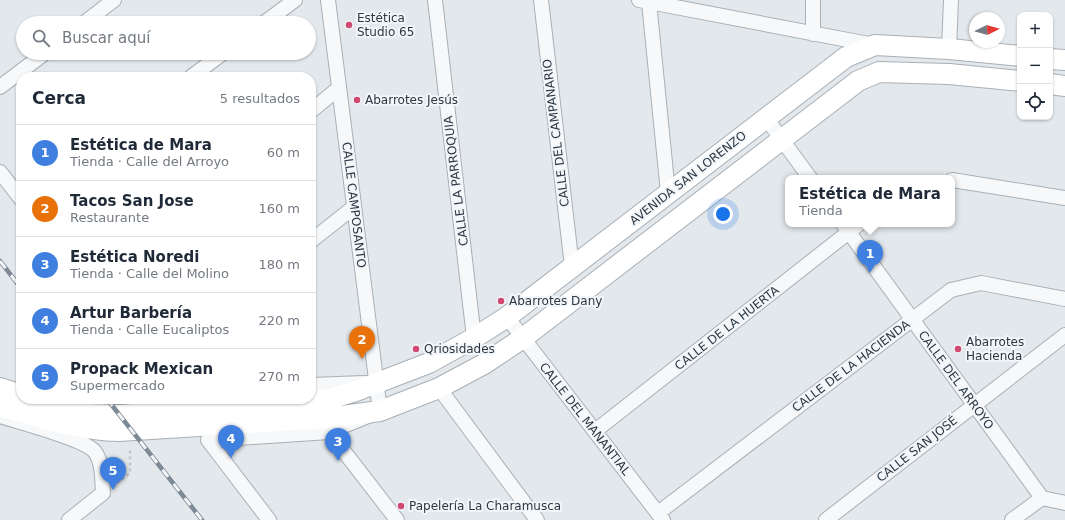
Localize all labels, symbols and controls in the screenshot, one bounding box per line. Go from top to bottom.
place label: Estética Studio 65 [357,11,414,39]
north arrow [969,12,1005,48]
map controls [1017,12,1053,120]
button: + [1017,12,1053,48]
search box [16,16,316,60]
marker: Estética Studio 65 [344,20,354,30]
icon: search [30,27,52,49]
text: Buscar aquí [62,29,150,47]
button: − [1017,48,1053,84]
street label: CALLE DEL CAMPANARIO [540,58,572,208]
button: locate [1017,84,1053,120]
text: Cerca [32,88,86,108]
text: 5 resultados [220,91,300,106]
place label: Abarrotes Jesús [365,93,458,107]
marker: Abarrotes Jesús [352,95,362,105]
street label: CALLE LA PARROQUIA [441,114,471,247]
street label: AVENIDA SAN LORENZO [627,128,749,228]
text: Estética de Mara [70,136,212,154]
street label: CALLE CAMPOSANTO [339,141,369,269]
text: 1 [40,145,50,160]
text: 60 m [267,145,300,160]
text: Tienda · Calle del Arroyo [70,154,229,169]
popup [785,175,955,227]
text: Estética de Mara [799,185,941,203]
text: Tacos San Jose [70,192,194,210]
text: 2 [40,201,50,216]
text: 160 m [258,201,300,216]
text: Tienda [799,203,843,218]
your location [713,204,733,224]
text: Restaurante [70,210,149,225]
pin: 1 [857,240,883,273]
text: Estética Noredi [70,248,199,266]
text: 3 [40,257,50,272]
text: 180 m [258,257,300,272]
text: Tienda · Calle del Molino [70,266,229,281]
street label: CALLE DE LA HUERTA [672,282,783,373]
place label: Abarrotes Dany [509,294,602,308]
marker: Abarrotes Dany [496,296,506,306]
text: Artur Barbería [70,304,192,322]
text: 4 [40,313,50,328]
text: 220 m [258,313,300,328]
street label: CALLE DE LA HACIENDA [789,317,913,415]
text: Tienda · Calle Eucaliptos [70,322,229,337]
pin: 2 [349,326,375,359]
street label: CALLE DEL ARROYO [916,328,996,432]
place label: Abarrotes Hacienda [966,335,1024,363]
place label: Qriosidades [424,342,495,356]
marker: Qriosidades [411,344,421,354]
marker: Abarrotes Hacienda [953,344,963,354]
text: Propack Mexican [70,360,213,378]
street label: CALLE DEL MANANTIAL [537,360,634,478]
text: 5 [40,369,50,384]
text: 270 m [258,369,300,384]
text: Supermercado [70,378,165,393]
street label: CALLE SAN JOSÉ [873,412,960,485]
pin: 4 [218,425,244,458]
pin: 3 [325,428,351,461]
pin: 5 [100,457,126,490]
place label: Papelería La Charamusca [409,499,561,513]
marker: Papelería La Charamusca [396,501,406,511]

